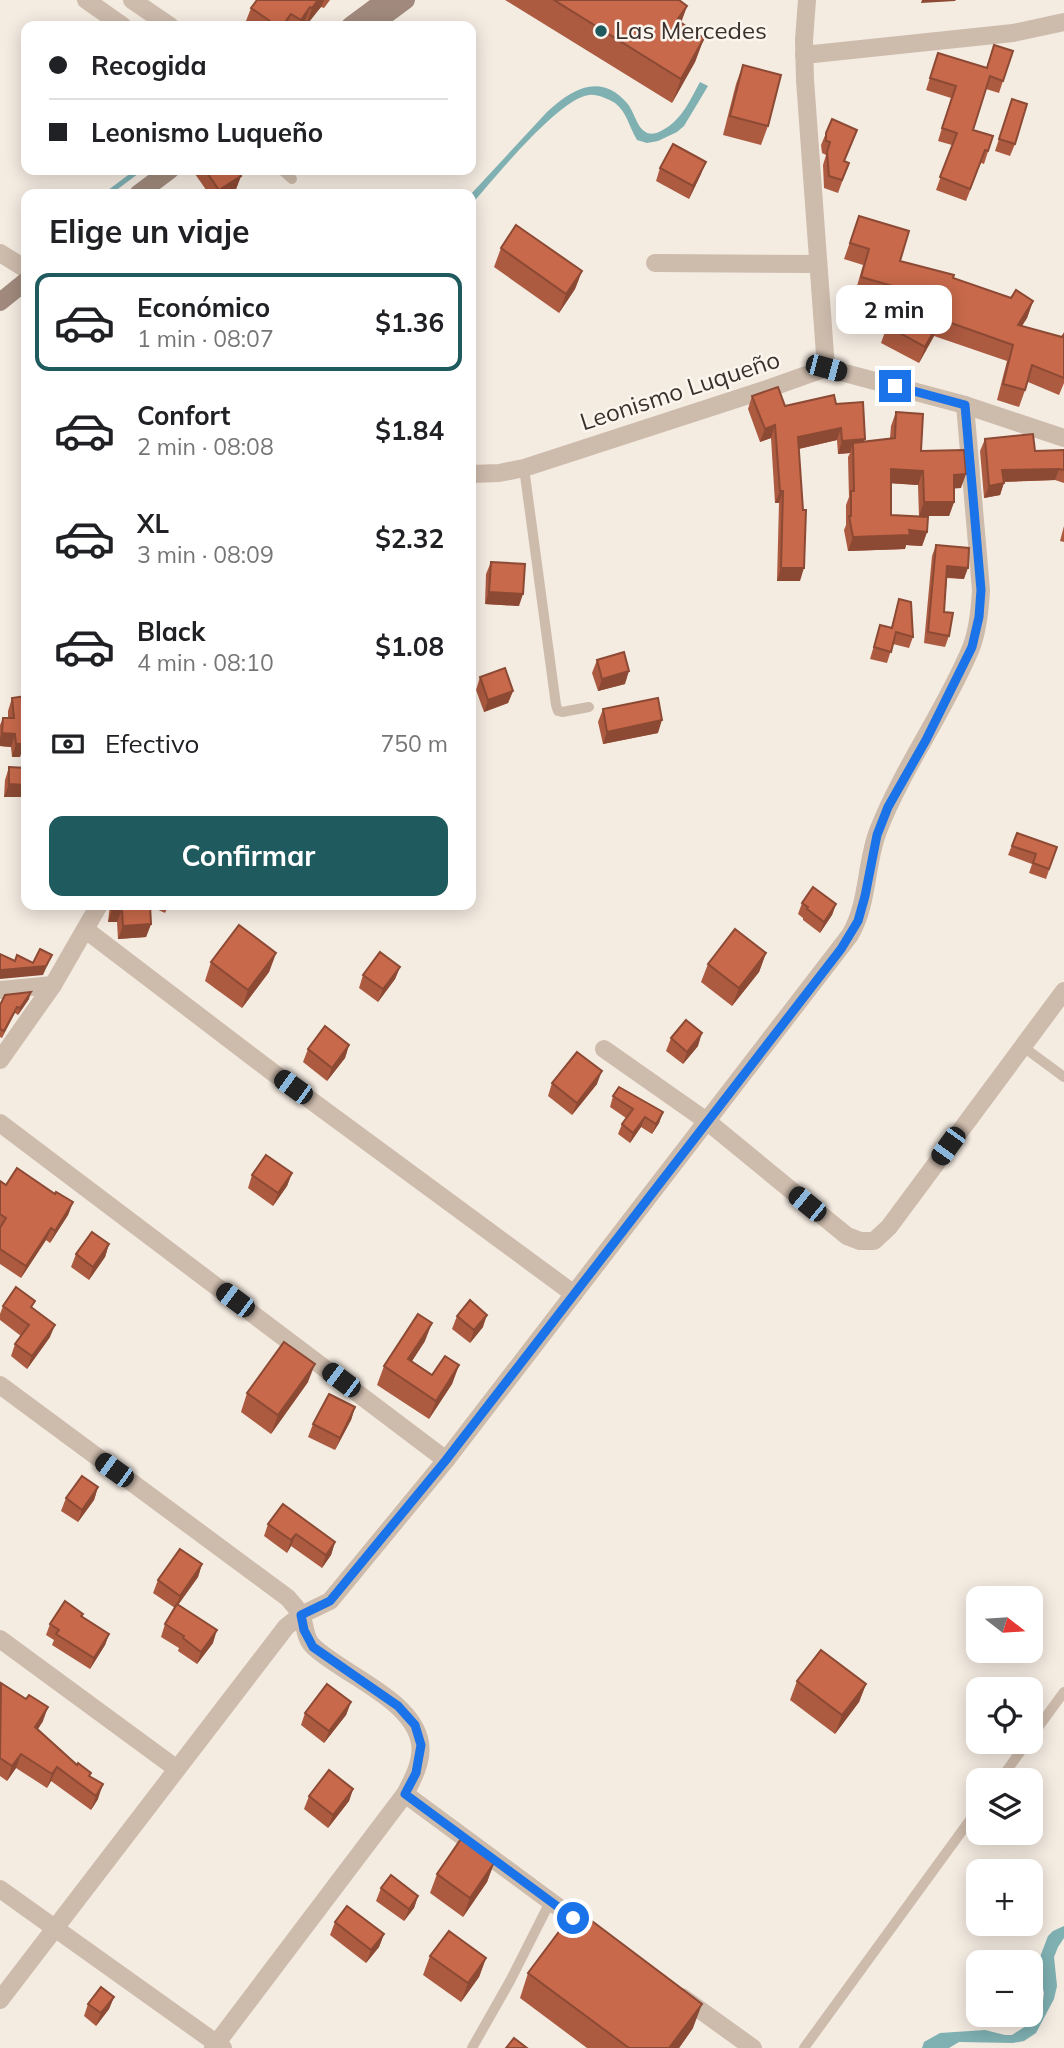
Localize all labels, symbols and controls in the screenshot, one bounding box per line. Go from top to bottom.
place label: Las Mercedes [615,15,767,45]
marker: Las Mercedes [593,23,609,39]
text: Recogida [91,49,207,82]
text: Leonismo Luqueño [91,116,323,149]
text: Elige un viaje [49,211,250,251]
callout: 2 min [837,284,953,334]
icon: car [53,291,116,354]
text: Económico [137,291,270,324]
text: 2 min [864,295,924,324]
text: $1.36 [375,306,444,339]
text: 1 min · 08:07 [137,324,274,353]
street label: Leonismo Luqueño [576,344,783,436]
car [803,352,850,384]
route end [879,370,911,402]
icon: car [53,399,116,462]
text: Confort [137,399,230,432]
text: $1.84 [375,414,444,447]
text: 2 min · 08:08 [137,432,274,461]
icon: car [53,507,116,570]
text: XL [137,507,169,540]
text: $2.32 [375,522,444,555]
text: 3 min · 08:09 [137,540,274,569]
icon: car [53,615,116,678]
text: Black [137,615,205,648]
text: $1.08 [375,630,444,663]
text: 4 min · 08:10 [137,648,274,677]
icon: cash [49,725,87,763]
text: Efectivo [105,727,199,760]
text: 750 m [380,729,448,758]
button: Confirmar [49,816,448,896]
car [270,1066,317,1108]
car [928,1123,969,1169]
car [785,1183,830,1225]
car [212,1279,259,1321]
car [318,1359,365,1401]
car [91,1449,138,1491]
north arrow [966,1586,1043,1662]
map controls [966,1586,1043,2027]
button: locate [966,1677,1043,1754]
button: layers [966,1768,1043,1845]
button: + [966,1859,1043,1936]
route start [557,1902,589,1934]
button: − [966,1950,1043,2027]

